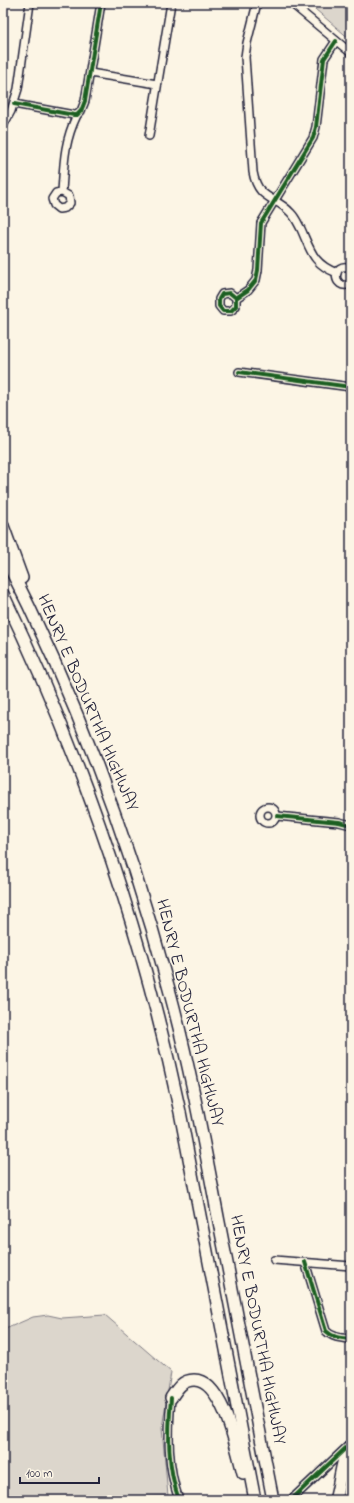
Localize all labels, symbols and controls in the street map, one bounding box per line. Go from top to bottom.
street label: HENRY E BODURTHA HIGHWAY [29,590,145,816]
street label: HENRY E BODURTHA HIGHWAY [148,896,230,1130]
street label: HENRY E BODURTHA HIGHWAY [222,1213,292,1448]
scale bar [20,1459,99,1485]
text: 100 m [26,1465,53,1483]

